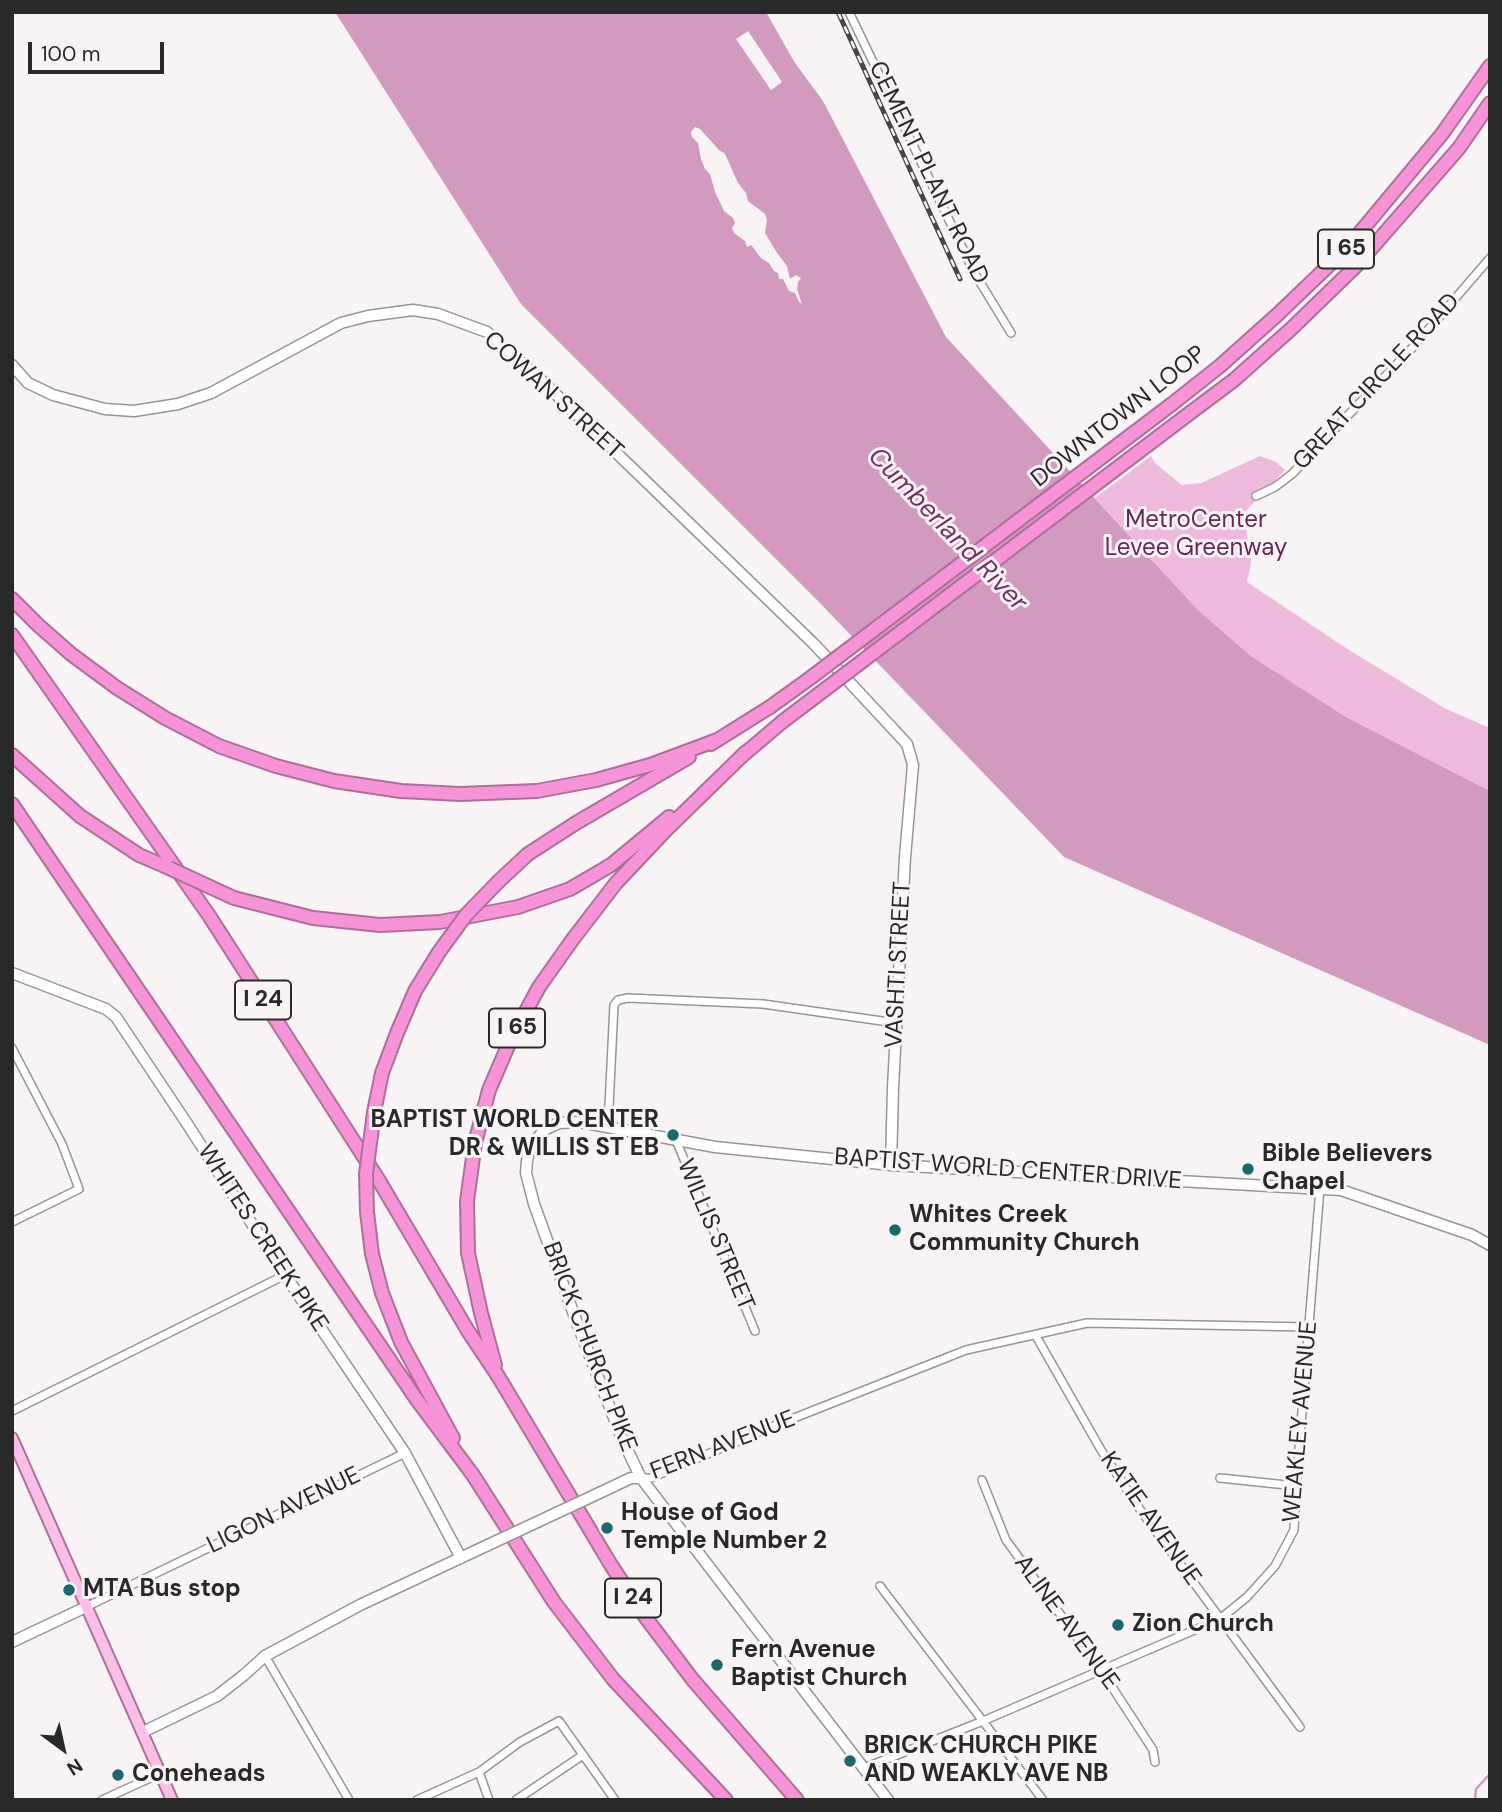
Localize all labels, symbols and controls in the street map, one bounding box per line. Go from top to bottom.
scale bar [32,28,168,72]
text: 100 m [41,40,101,68]
street label: CEMENT PLANT ROAD [862,57,994,289]
road number: I 65 [1318,230,1374,268]
street label: GREAT CIRCLE ROAD [1288,288,1466,476]
street label: COWAN STREET [477,326,629,466]
street label: DOWNTOWN LOOP [1026,340,1212,494]
water label: Cumberland River [861,442,1033,618]
park label: MetroCenter Levee Greenway [1105,507,1287,563]
street label: VASHTI STREET [880,881,918,1049]
road number: I 24 [235,981,291,1020]
road number: I 65 [489,1009,545,1048]
place label: BAPTIST WORLD CENTER DR & WILLIS ST EB [371,1107,659,1163]
marker: BAPTIST WORLD CENTER DR & WILLIS ST EB [665,1127,681,1143]
street label: WHITES CREEK PIKE [190,1138,334,1338]
place label: Bible Believers Chapel [1262,1141,1433,1197]
street label: BAPTIST WORLD CENTER DRIVE [833,1143,1183,1197]
street label: WILLIS STREET [670,1155,760,1315]
marker: Bible Believers Chapel [1240,1161,1256,1177]
place label: Whites Creek Community Church [909,1202,1140,1258]
marker: Whites Creek Community Church [887,1222,903,1238]
street label: BRICK CHURCH PIKE [536,1238,642,1456]
street label: WEAKLEY AVENUE [1278,1320,1324,1524]
street label: FERN AVENUE [647,1405,799,1487]
street label: KATIE AVENUE [1093,1447,1207,1591]
street label: LIGON AVENUE [203,1461,365,1561]
place label: House of God Temple Number 2 [621,1500,827,1556]
marker: House of God Temple Number 2 [599,1520,615,1536]
street label: ALINE AVENUE [1007,1550,1125,1696]
place label: MTA Bus stop [83,1576,241,1604]
road number: I 24 [605,1578,661,1618]
marker: MTA Bus stop [61,1582,77,1598]
place label: Zion Church [1132,1611,1274,1639]
marker: Zion Church [1110,1617,1126,1633]
place label: Fern Avenue Baptist Church [731,1637,907,1693]
marker: Fern Avenue Baptist Church [709,1657,725,1673]
north arrow [28,1714,98,1784]
place label: BRICK CHURCH PIKE AND WEAKLY AVE NB [864,1733,1108,1789]
text: N [62,1753,87,1781]
marker: BRICK CHURCH PIKE AND WEAKLY AVE NB [842,1753,858,1769]
place label: Coneheads [132,1761,265,1789]
marker: Coneheads [110,1767,126,1783]

